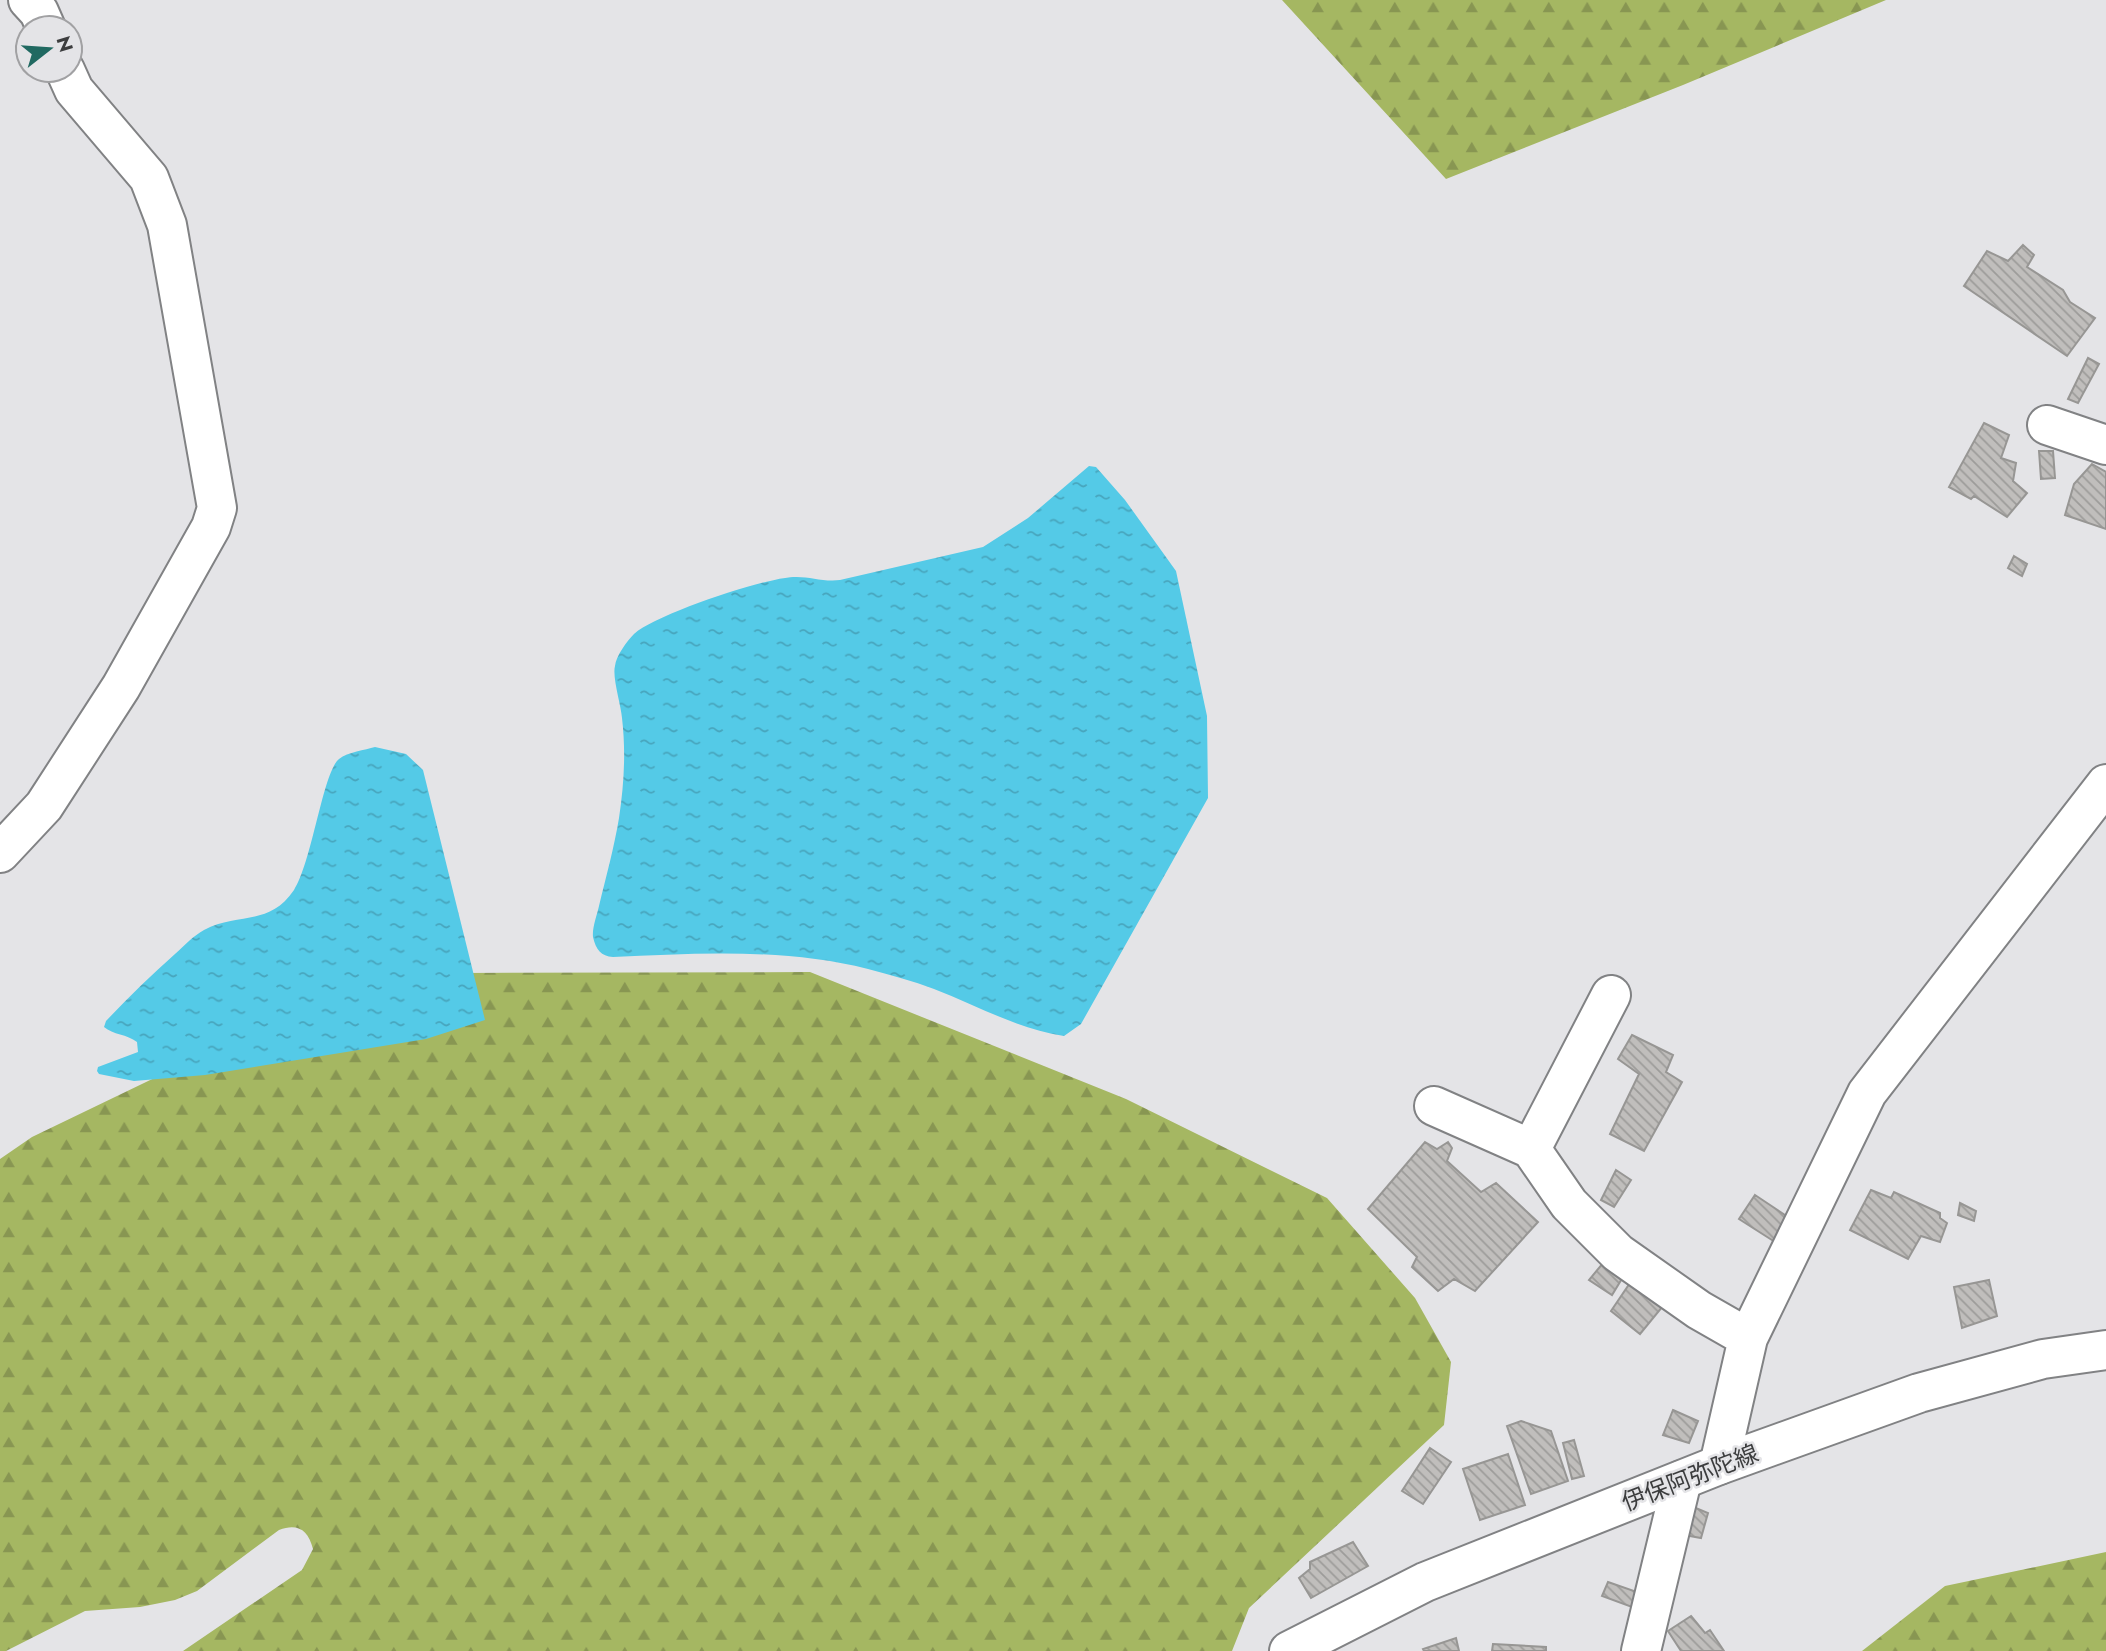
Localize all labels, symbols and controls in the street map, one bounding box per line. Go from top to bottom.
north arrow [14,14,84,84]
text: N [50,33,80,55]
street label: 伊保阿弥陀線 [1616,1435,1763,1520]

